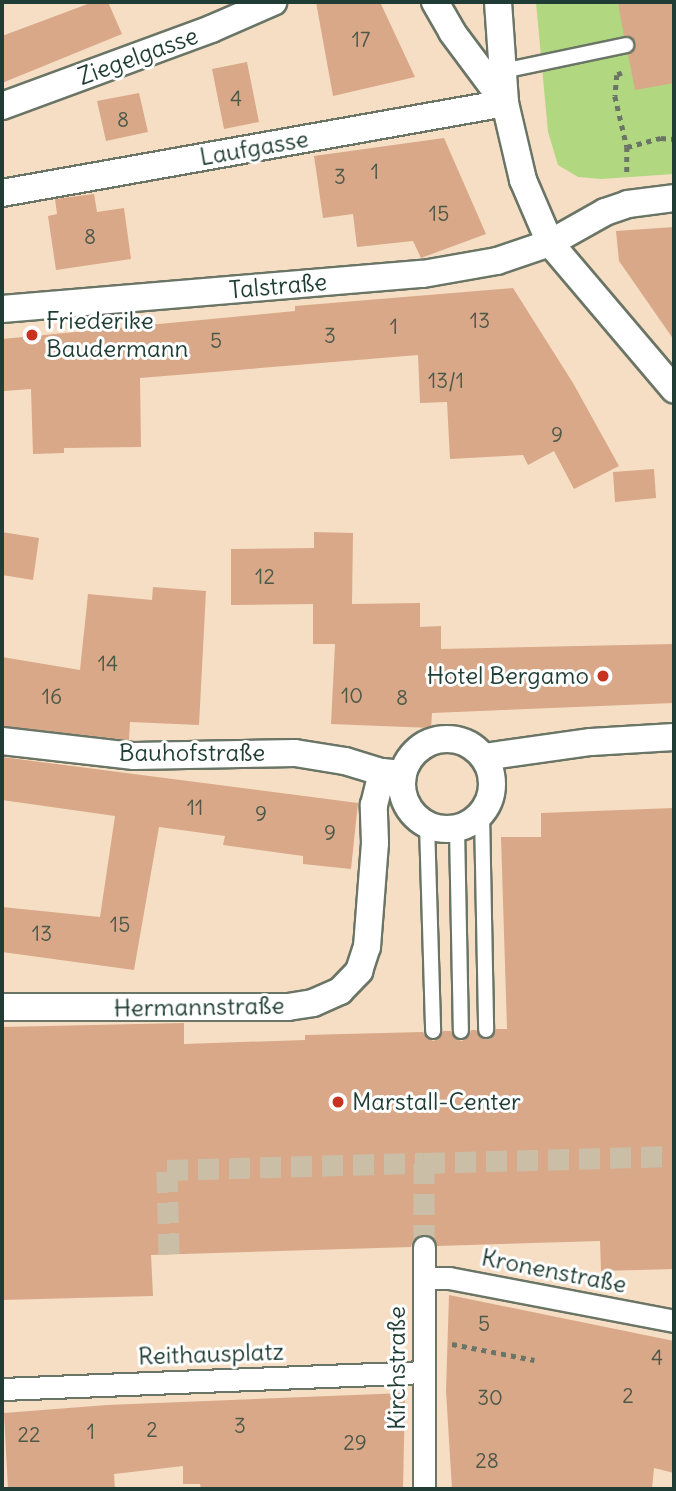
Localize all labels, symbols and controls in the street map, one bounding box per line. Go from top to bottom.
street label: Ziegelgasse [74,21,202,91]
house number: 17 [352,27,370,53]
house number: 4 [230,86,242,112]
house number: 8 [117,107,129,133]
street label: Laufgasse [197,124,311,172]
house number: 1 [371,159,379,185]
house number: 3 [334,164,346,190]
house number: 15 [429,201,449,227]
house number: 8 [84,224,96,250]
street label: Talstraße [228,267,328,305]
place label: Friederike Baudermann [46,307,188,363]
house number: 13 [470,308,490,334]
house number: 1 [390,314,398,340]
house number: 3 [324,323,336,349]
marker: Friederike Baudermann [24,327,40,343]
house number: 5 [210,328,222,354]
house number: 13/1 [428,368,464,394]
house number: 9 [551,422,563,448]
house number: 12 [255,564,275,590]
house number: 14 [98,651,118,677]
place label: Hotel Bergamo [427,662,589,690]
marker: Hotel Bergamo [595,668,611,684]
house number: 10 [341,683,363,709]
house number: 16 [42,684,62,710]
house number: 8 [396,685,408,711]
street label: Bauhofstraße [119,739,265,767]
house number: 11 [187,795,203,821]
house number: 9 [255,801,267,827]
house number: 9 [324,820,336,846]
house number: 15 [110,912,130,938]
house number: 13 [32,921,52,947]
street label: Hermannstraße [113,991,285,1023]
place label: Marstall-Center [352,1088,521,1116]
marker: Marstall-Center [330,1094,346,1110]
street label: Kronenstraße [479,1243,629,1299]
street label: Kirchstraße [383,1306,411,1430]
house number: 5 [478,1311,490,1337]
street label: Reithausplatz [138,1337,284,1371]
house number: 4 [651,1345,663,1371]
house number: 2 [622,1383,634,1409]
house number: 30 [477,1385,503,1411]
house number: 3 [234,1413,246,1439]
house number: 2 [146,1417,158,1443]
house number: 1 [87,1419,95,1445]
house number: 22 [17,1422,41,1448]
house number: 29 [343,1430,367,1456]
house number: 28 [475,1448,499,1474]

